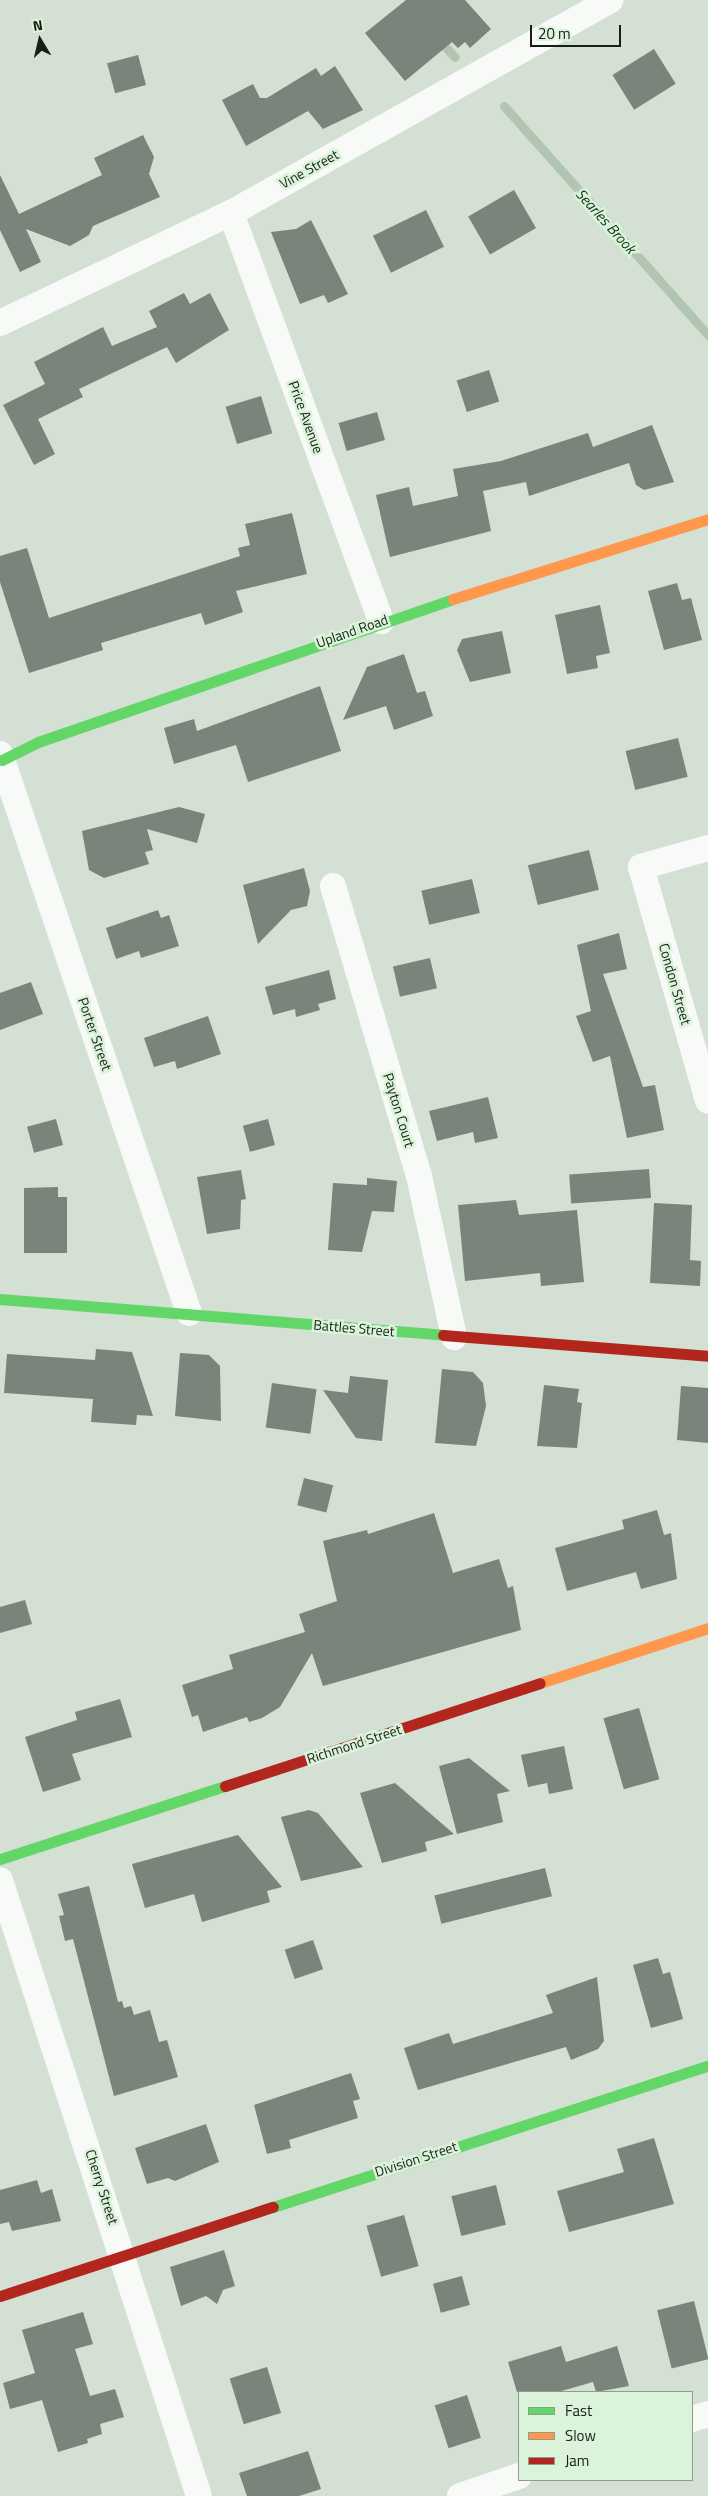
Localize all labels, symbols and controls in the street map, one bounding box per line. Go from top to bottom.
text: N [31,14,44,36]
north arrow [15,15,65,65]
scale bar [533,15,624,47]
text: 20 m [538,22,571,45]
street label: Vine Street [277,146,341,192]
water label: Searles Brook [572,185,640,257]
street label: Price Avenue [285,378,327,456]
street label: Upland Road [314,611,390,651]
street label: Condon Street [655,941,695,1027]
street label: Porter Street [75,995,115,1073]
street label: Payton Court [380,1071,418,1149]
street label: Battles Street [313,1316,395,1340]
street label: Richmond Street [305,1721,403,1767]
street label: Division Street [373,2138,459,2180]
street label: Cherry Street [82,2147,122,2227]
legend [518,2391,693,2481]
text: Fast [565,2399,592,2422]
text: Slow [565,2424,596,2447]
text: Jam [565,2449,589,2472]

